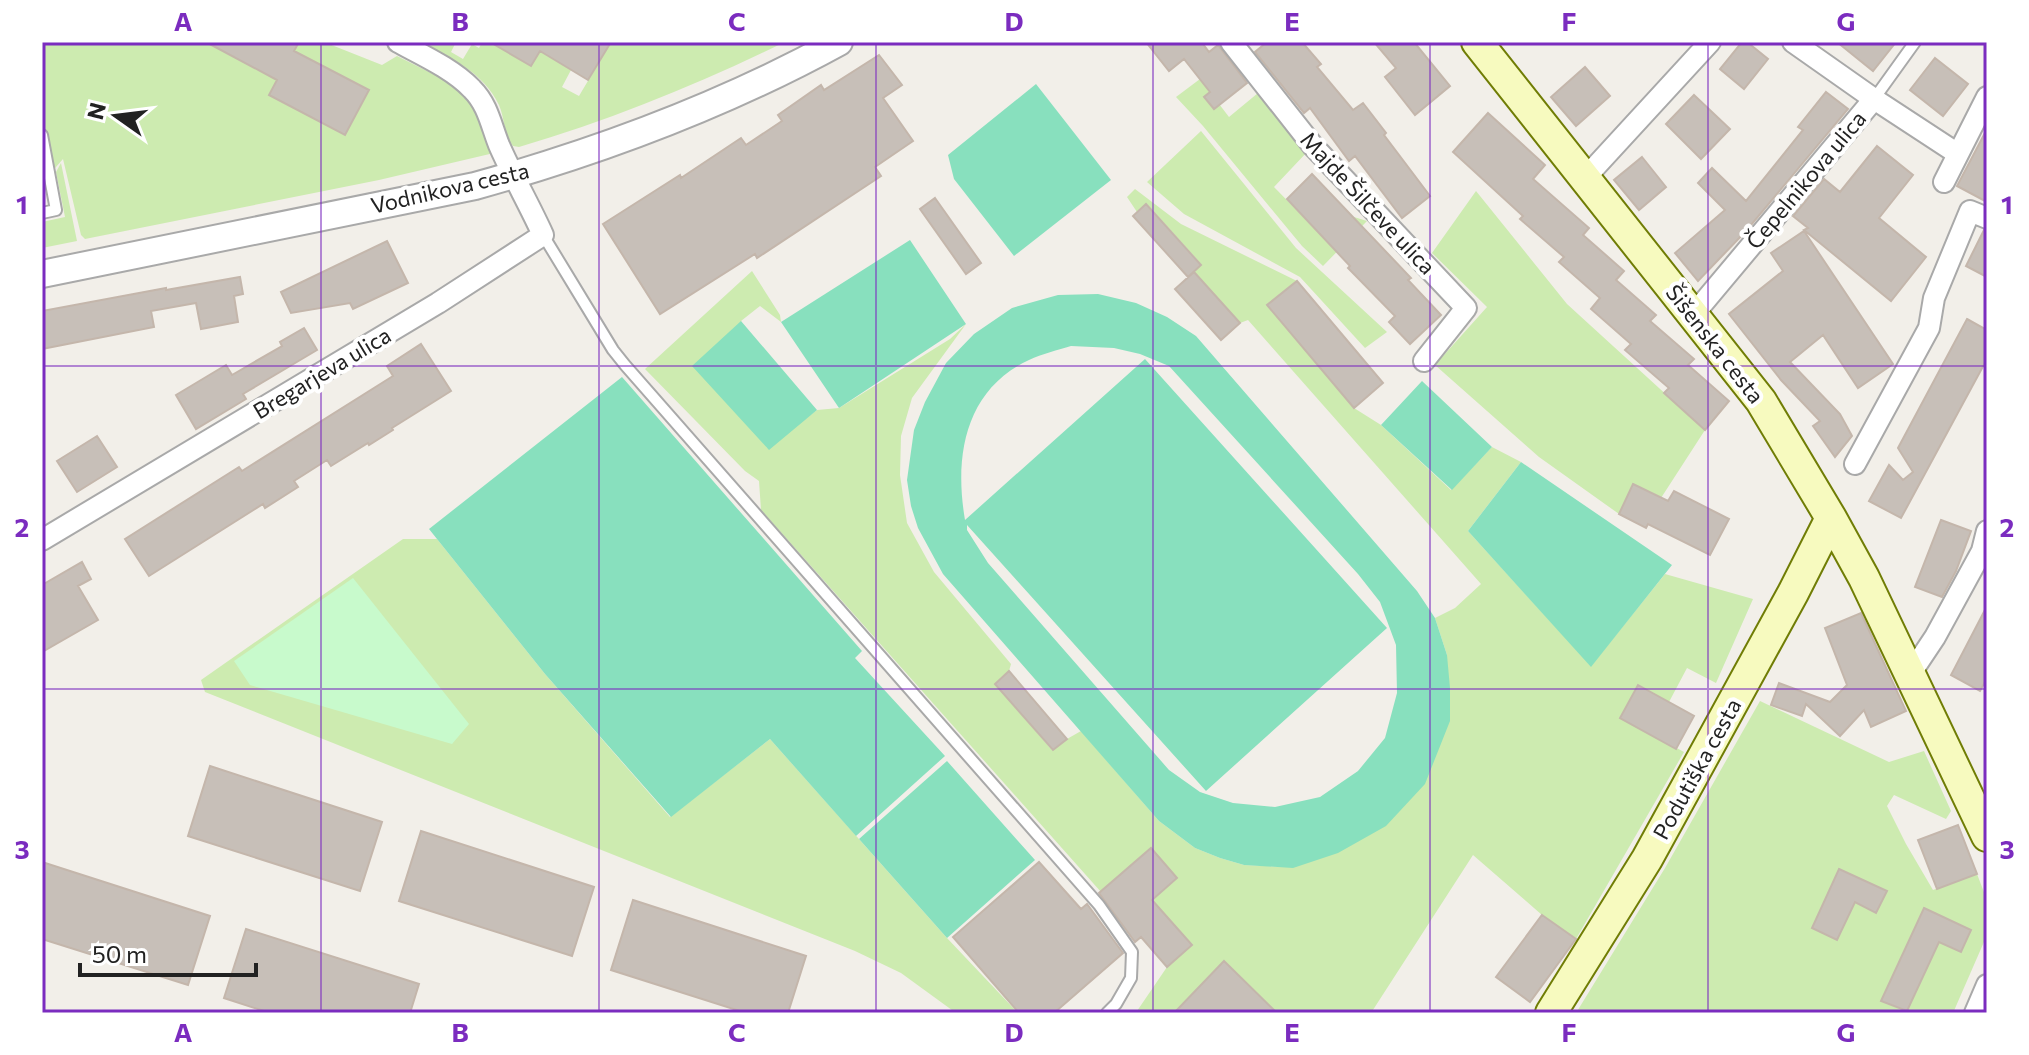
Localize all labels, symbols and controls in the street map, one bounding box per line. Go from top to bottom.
text: A [174,5,193,36]
text: B [451,5,469,36]
text: C [728,5,746,36]
text: D [1004,5,1024,36]
text: E [1284,5,1300,36]
text: F [1561,5,1577,36]
text: G [1837,5,1855,36]
north arrow [76,76,156,156]
text: N [81,100,111,122]
street label: Čepelnikova ulica [1740,105,1871,254]
street label: Majde Šilčeve ulica [1295,126,1441,280]
street label: Vodnikova cesta [368,156,532,219]
text: 1 [16,188,28,219]
text: 1 [2001,188,2013,219]
street label: Šišenska cesta [1661,279,1770,409]
street label: Bregarjeva ulica [248,321,396,424]
text: 2 [15,511,29,542]
text: 2 [2000,511,2014,542]
street label: Podutiška cesta [1647,694,1746,844]
text: 3 [14,833,30,864]
text: 3 [1999,833,2015,864]
scale bar [80,927,256,977]
text: 50 m [92,939,147,968]
text: A [174,1016,193,1047]
text: B [451,1016,469,1047]
text: C [728,1016,746,1047]
text: D [1004,1016,1024,1047]
text: E [1284,1016,1300,1047]
text: F [1561,1016,1577,1047]
text: G [1837,1016,1855,1047]

